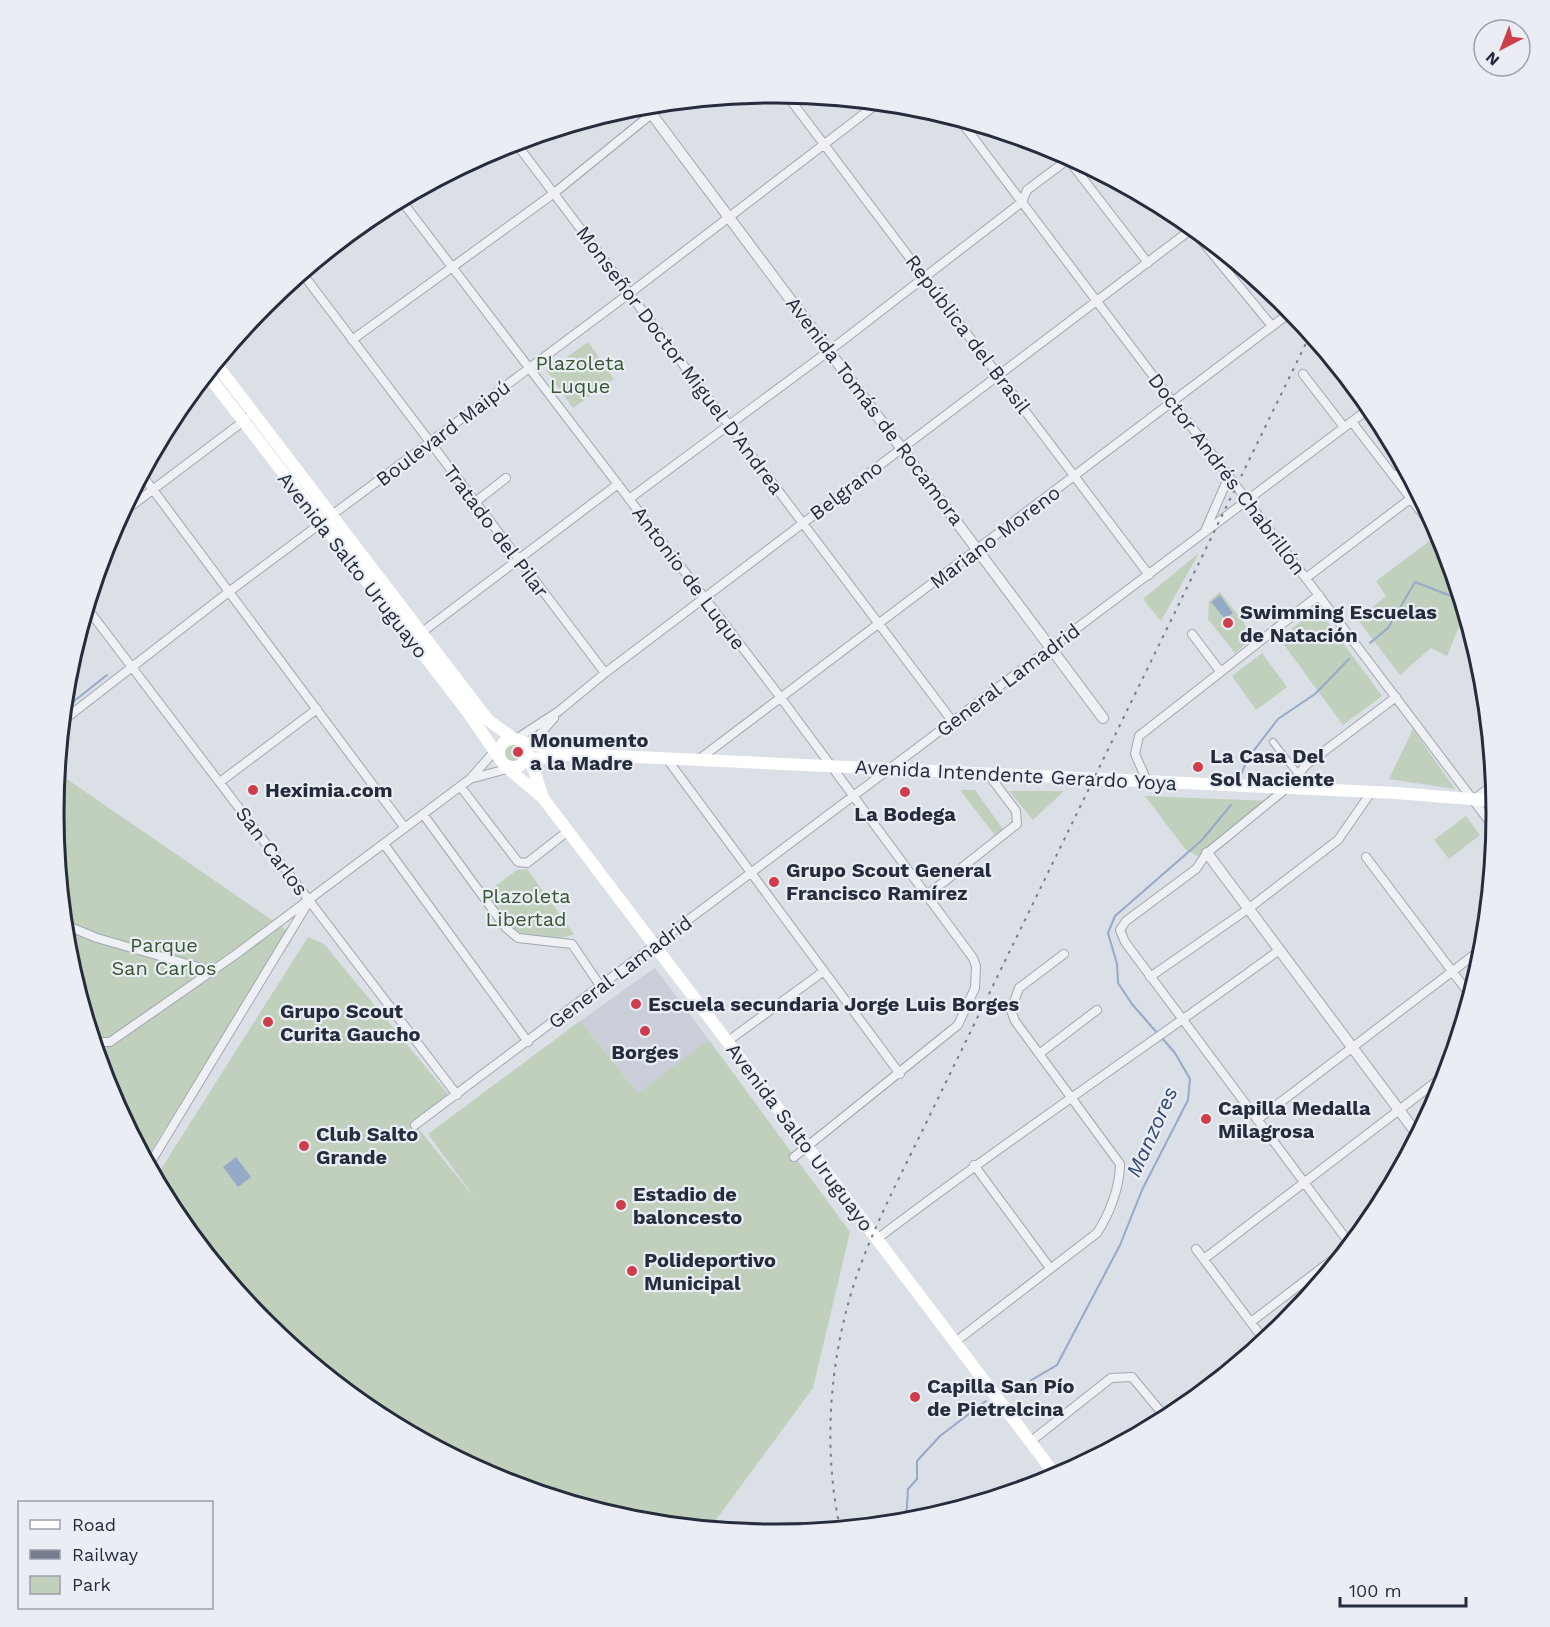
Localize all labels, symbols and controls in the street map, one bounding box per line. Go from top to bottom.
north arrow [1472,18,1532,78]
text: N [1482,48,1503,70]
street label: Monseñor Doctor Miguel D'Andrea [571,221,789,499]
street label: República del Brasil [900,250,1036,418]
street label: Avenida Tomás de Rocamora [781,292,969,530]
park label: Plazoleta Luque [535,351,625,398]
street label: Doctor Andrés Chabrillón [1143,368,1311,580]
street label: Boulevard Maipú [371,375,515,491]
street label: Belgrano [805,455,887,525]
street label: Tratado del Pilar [438,460,554,602]
street label: Avenida Salto Uruguayo [273,467,433,663]
street label: Mariano Moreno [925,480,1065,594]
street label: Antonio de Luque [627,501,751,655]
place label: Swimming Escuelas de Natación [1240,600,1437,647]
marker: Swimming Escuelas de Natación [1221,616,1235,630]
street label: General Lamadrid [931,618,1085,742]
place label: Monumento a la Madre [530,728,648,775]
place label: La Casa Del Sol Naciente [1210,744,1335,791]
marker: Monumento a la Madre [511,745,525,759]
street label: Avenida Intendente Gerardo Yoya [854,755,1178,795]
marker: La Casa Del Sol Naciente [1191,760,1205,774]
place label: Heximia.com [265,778,393,802]
marker: Heximia.com [246,783,260,797]
marker: La Bodega [898,785,912,799]
street label: San Carlos [231,802,313,900]
place label: La Bodega [854,802,956,826]
place label: Grupo Scout General Francisco Ramírez [786,858,992,905]
marker: Grupo Scout General Francisco Ramírez [767,875,781,889]
park label: Plazoleta Libertad [481,884,571,931]
street label: General Lamadrid [543,910,697,1034]
park label: Parque San Carlos [112,933,217,980]
place label: Escuela secundaria Jorge Luis Borges [648,992,1020,1016]
marker: Escuela secundaria Jorge Luis Borges [629,997,643,1011]
place label: Grupo Scout Curita Gaucho [280,999,421,1046]
marker: Grupo Scout Curita Gaucho [261,1015,275,1029]
marker: Borges [638,1024,652,1038]
street label: Avenida Salto Uruguayo [721,1038,879,1236]
place label: Borges [611,1040,679,1064]
water label: Manzores [1121,1083,1183,1181]
place label: Capilla Medalla Milagrosa [1218,1096,1371,1143]
marker: Capilla Medalla Milagrosa [1199,1112,1213,1126]
place label: Club Salto Grande [316,1122,418,1169]
marker: Club Salto Grande [297,1139,311,1153]
place label: Estadio de baloncesto [633,1182,742,1229]
marker: Estadio de baloncesto [614,1198,628,1212]
place label: Polideportivo Municipal [644,1248,776,1295]
marker: Polideportivo Municipal [625,1264,639,1278]
place label: Capilla San Pío de Pietrelcina [927,1374,1075,1421]
marker: Capilla San Pío de Pietrelcina [908,1390,922,1404]
legend [18,1501,213,1609]
text: Road [72,1514,116,1535]
text: Railway [72,1544,139,1565]
scale bar [1340,1570,1466,1608]
text: Park [72,1574,111,1595]
text: 100 m [1349,1580,1402,1601]

